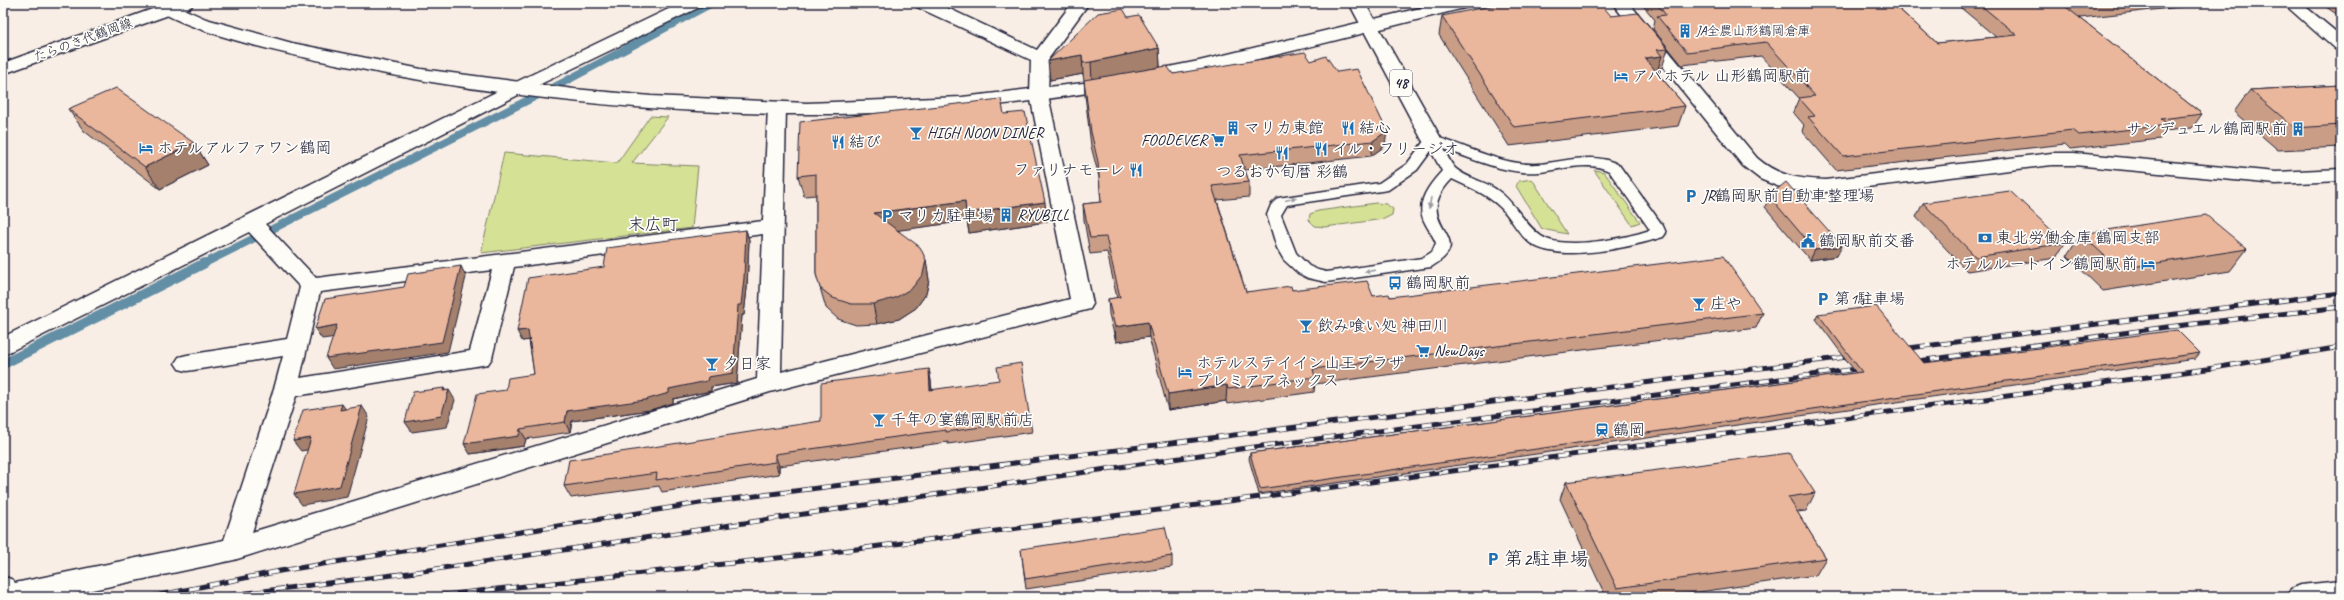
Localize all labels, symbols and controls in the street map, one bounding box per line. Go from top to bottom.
street label: たらのき代鶴岡線 [31,14,136,65]
building icon: JA全農山形鶴岡倉庫 [1677,23,1693,39]
place label: JA全農山形鶴岡倉庫 [1695,23,1811,39]
place label: アパホテル 山形鶴岡駅前 [1632,66,1810,86]
hotel icon: アパホテル 山形鶴岡駅前 [1613,68,1629,84]
road number: 48 [1390,70,1412,96]
place label: マリカ東館 [1244,118,1324,138]
place label: 結心 [1359,118,1391,138]
place label: サンデュエル鶴岡駅前 [2126,119,2287,139]
building icon: マリカ東館 [1225,120,1241,136]
restaurant icon: 結心 [1340,120,1356,136]
building icon: サンデュエル鶴岡駅前 [2290,121,2306,137]
place label: HIGH NOON DINER [927,123,1045,143]
bar icon: HIGH NOON DINER [908,125,924,141]
place label: FOODEVER [1141,130,1209,150]
place label: 結び [849,132,881,152]
supermarket icon: FOODEVER [1210,132,1226,148]
restaurant icon: 結び [830,134,846,150]
place label: ホテルアルファワン鶴岡 [157,138,331,158]
place label: イル・フリージオ [1332,139,1459,159]
hotel icon: ホテルアルファワン鶴岡 [138,140,154,156]
restaurant icon: イル・フリージオ [1313,141,1329,157]
restaurant icon: つるおか旬暦 彩鶴 [1274,145,1290,161]
place label: ファリナモーレ [1014,160,1125,180]
restaurant icon: ファリナモーレ [1128,162,1144,178]
place label: つるおか旬暦 彩鶴 [1216,162,1348,182]
place label: JR鶴岡駅前自動車整理場 [1701,186,1875,206]
parking icon: JR鶴岡駅前自動車整理場 [1683,188,1699,204]
one-way arrow [1285,196,1297,202]
one-way arrow [1426,197,1432,210]
place label: RYUBILL [1017,205,1069,225]
place label: マリカ駐車場 [898,206,994,226]
building icon: RYUBILL [998,207,1014,223]
parking icon: マリカ駐車場 [879,208,895,224]
district label: 末広町 [628,214,679,235]
place label: 東北労働金庫 鶴岡支部 [1996,228,2160,248]
bank icon: 東北労働金庫 鶴岡支部 [1977,230,1993,246]
place label: 鶴岡駅前交番 [1819,231,1915,251]
public building icon: 鶴岡駅前交番 [1800,233,1816,249]
place label: ホテルルートイン鶴岡駅前 [1945,254,2137,274]
hotel icon: ホテルルートイン鶴岡駅前 [2140,256,2156,272]
one-way arrow [1364,268,1376,274]
place label: 鶴岡駅前 [1406,273,1470,293]
bus stop icon: 鶴岡駅前 [1387,275,1403,291]
place label: 第1駐車場 [1834,289,1905,309]
parking icon: 第1駐車場 [1815,291,1831,307]
place label: 庄や [1710,294,1742,314]
bar icon: 庄や [1691,296,1707,312]
place label: 飲み喰い処 神田川 [1317,316,1449,336]
bar icon: 飲み喰い処 神田川 [1298,318,1314,334]
place label: NewDays [1434,341,1485,361]
supermarket icon: NewDays [1415,343,1431,359]
place label: ホテルステイイン山王プラザ プレミアアネックス [1196,353,1404,391]
place label: 夕日家 [723,354,771,374]
bar icon: 夕日家 [704,356,720,372]
hotel icon: ホテルステイイン山王プラザ プレミアアネックス [1177,364,1193,380]
place label: 千年の宴鶴岡駅前店 [890,410,1034,430]
bar icon: 千年の宴鶴岡駅前店 [871,412,887,428]
place label: 鶴岡 [1613,420,1645,440]
station icon: 鶴岡 [1594,422,1610,438]
place label: 第2駐車場 [1504,547,1589,571]
parking icon: 第2駐車場 [1485,551,1501,567]

